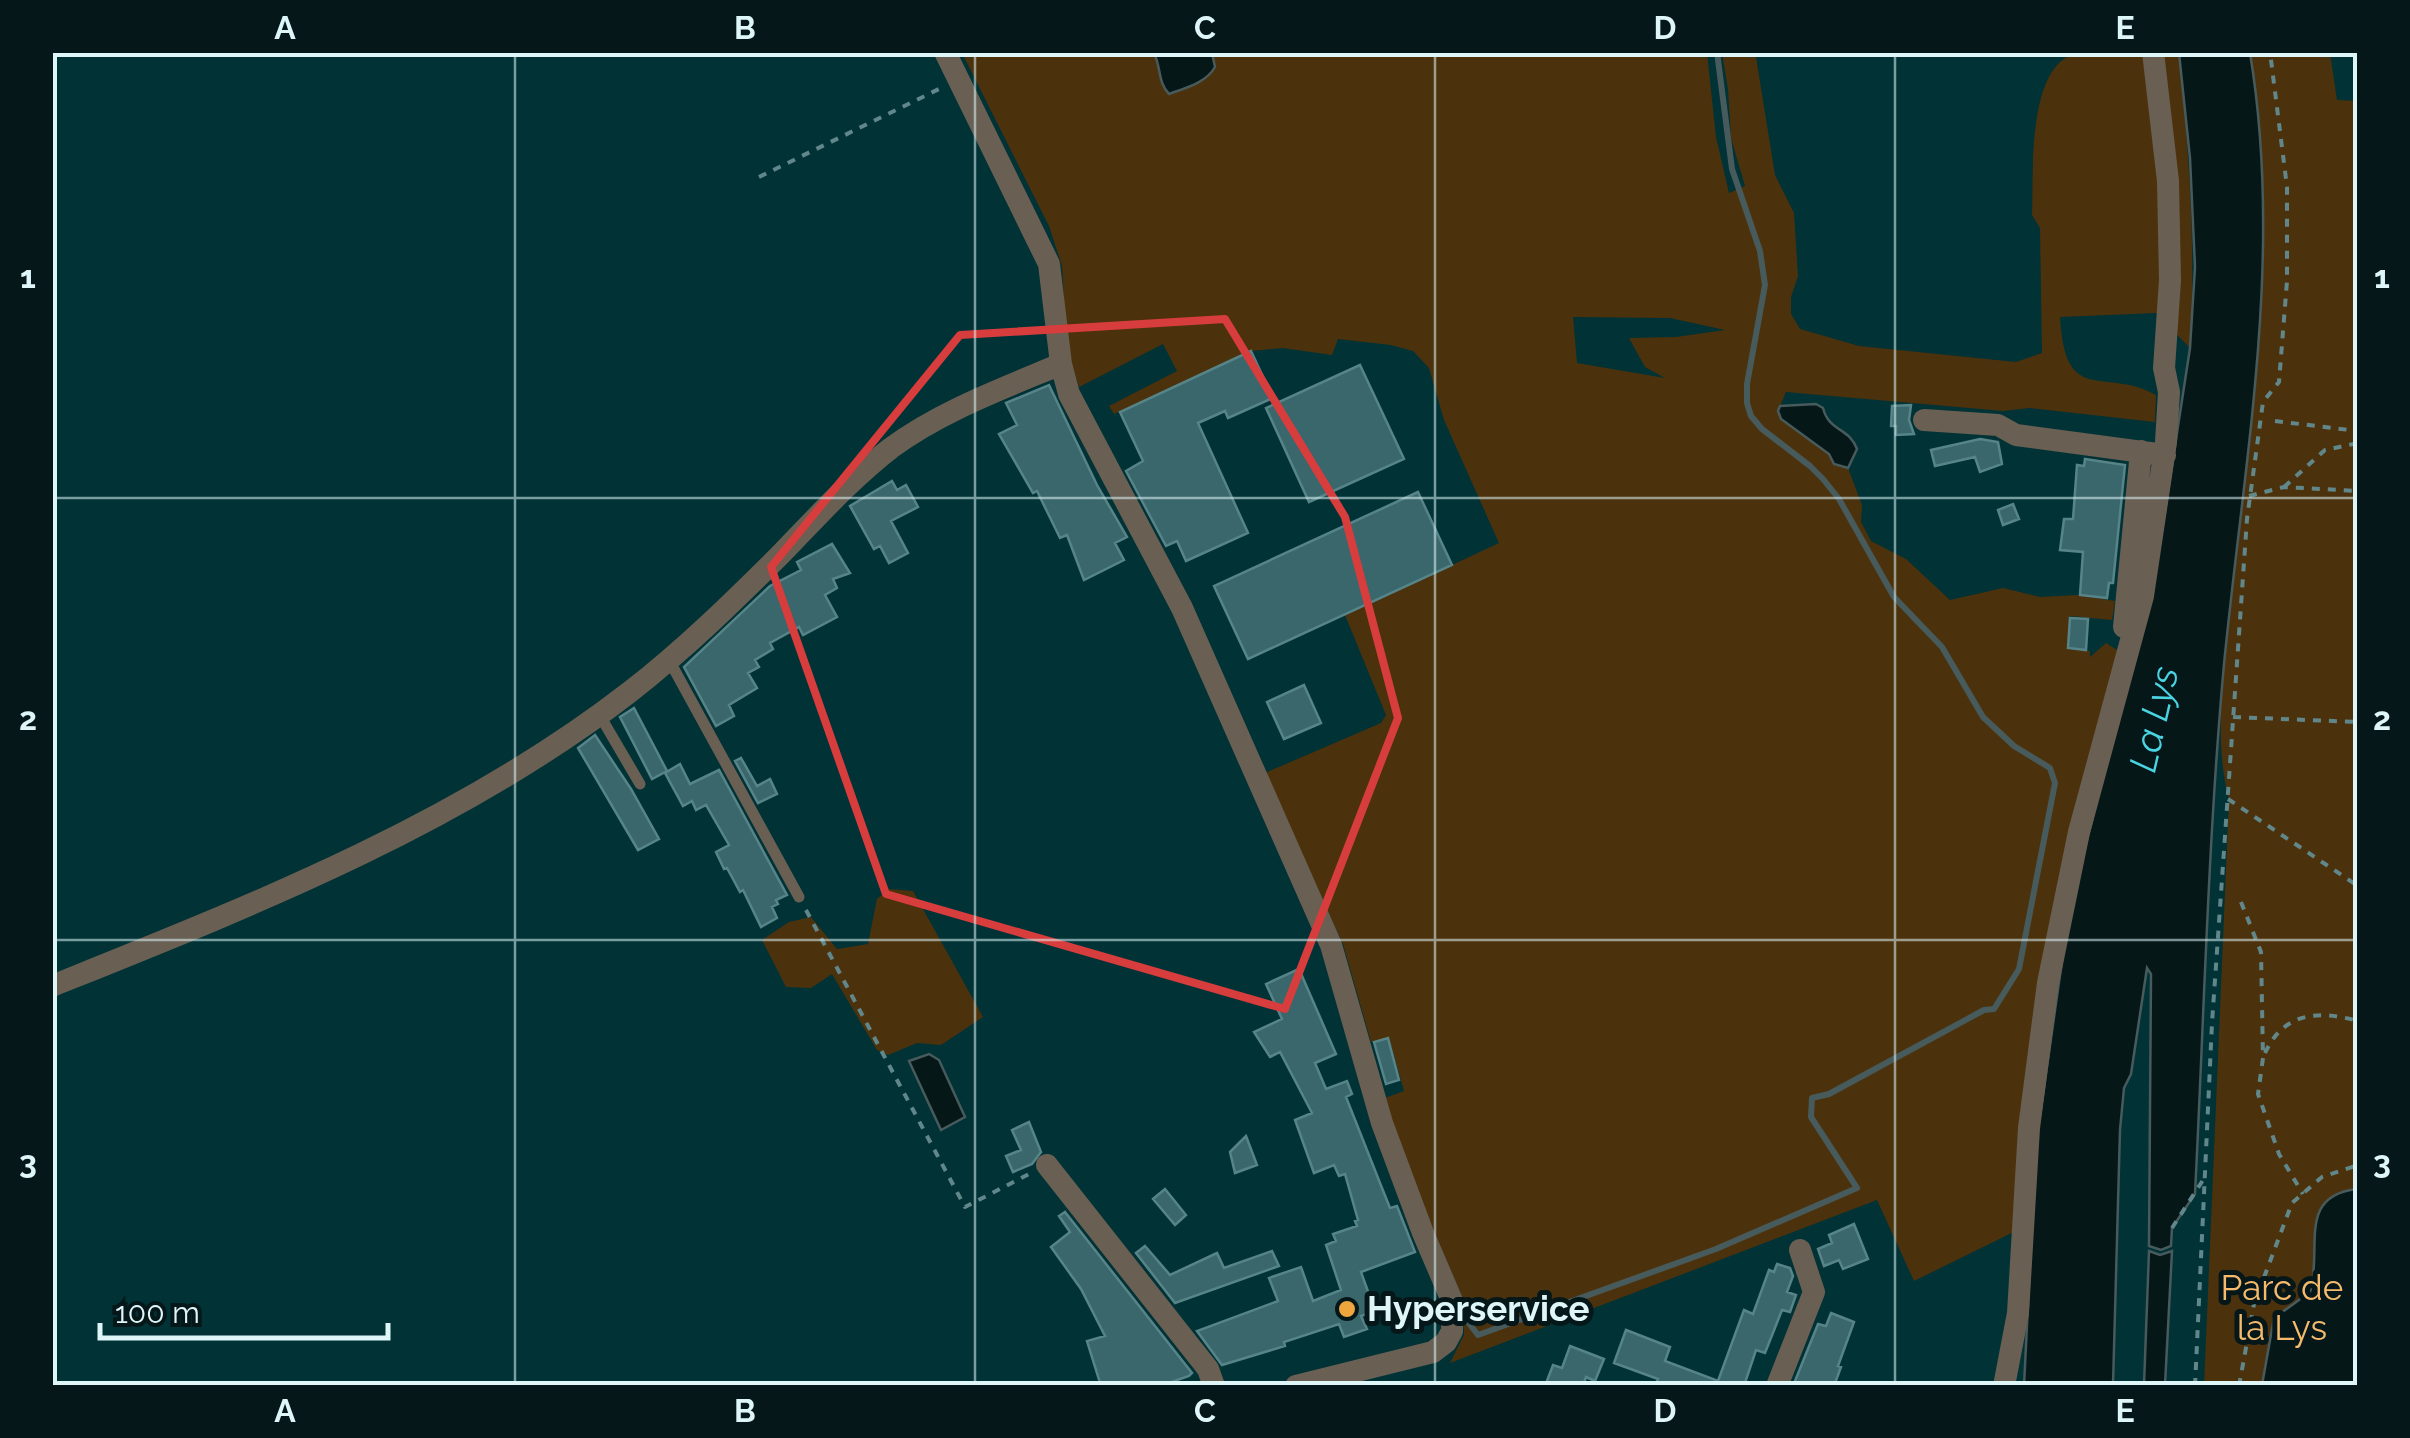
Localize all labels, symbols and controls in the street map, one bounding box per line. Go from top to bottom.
text: A [274,9,296,46]
text: B [734,9,756,46]
text: C [1194,9,1216,46]
text: D [1654,9,1676,46]
text: E [2115,9,2135,46]
text: 1 [20,258,36,295]
text: 1 [2374,258,2390,295]
water label: La Lys [2120,662,2187,776]
text: 2 [19,700,37,737]
text: 2 [2373,700,2391,737]
text: 3 [19,1143,37,1180]
text: 3 [2373,1143,2391,1180]
park label: Parc de la Lys [2221,1267,2343,1348]
scale bar [100,1278,388,1340]
place label: Hyperservice [1367,1288,1590,1329]
text: 100 m [115,1295,200,1330]
marker: Hyperservice [1336,1298,1358,1320]
text: A [274,1392,296,1429]
text: B [734,1392,756,1429]
text: C [1194,1392,1216,1429]
text: D [1654,1392,1676,1429]
text: E [2115,1392,2135,1429]

